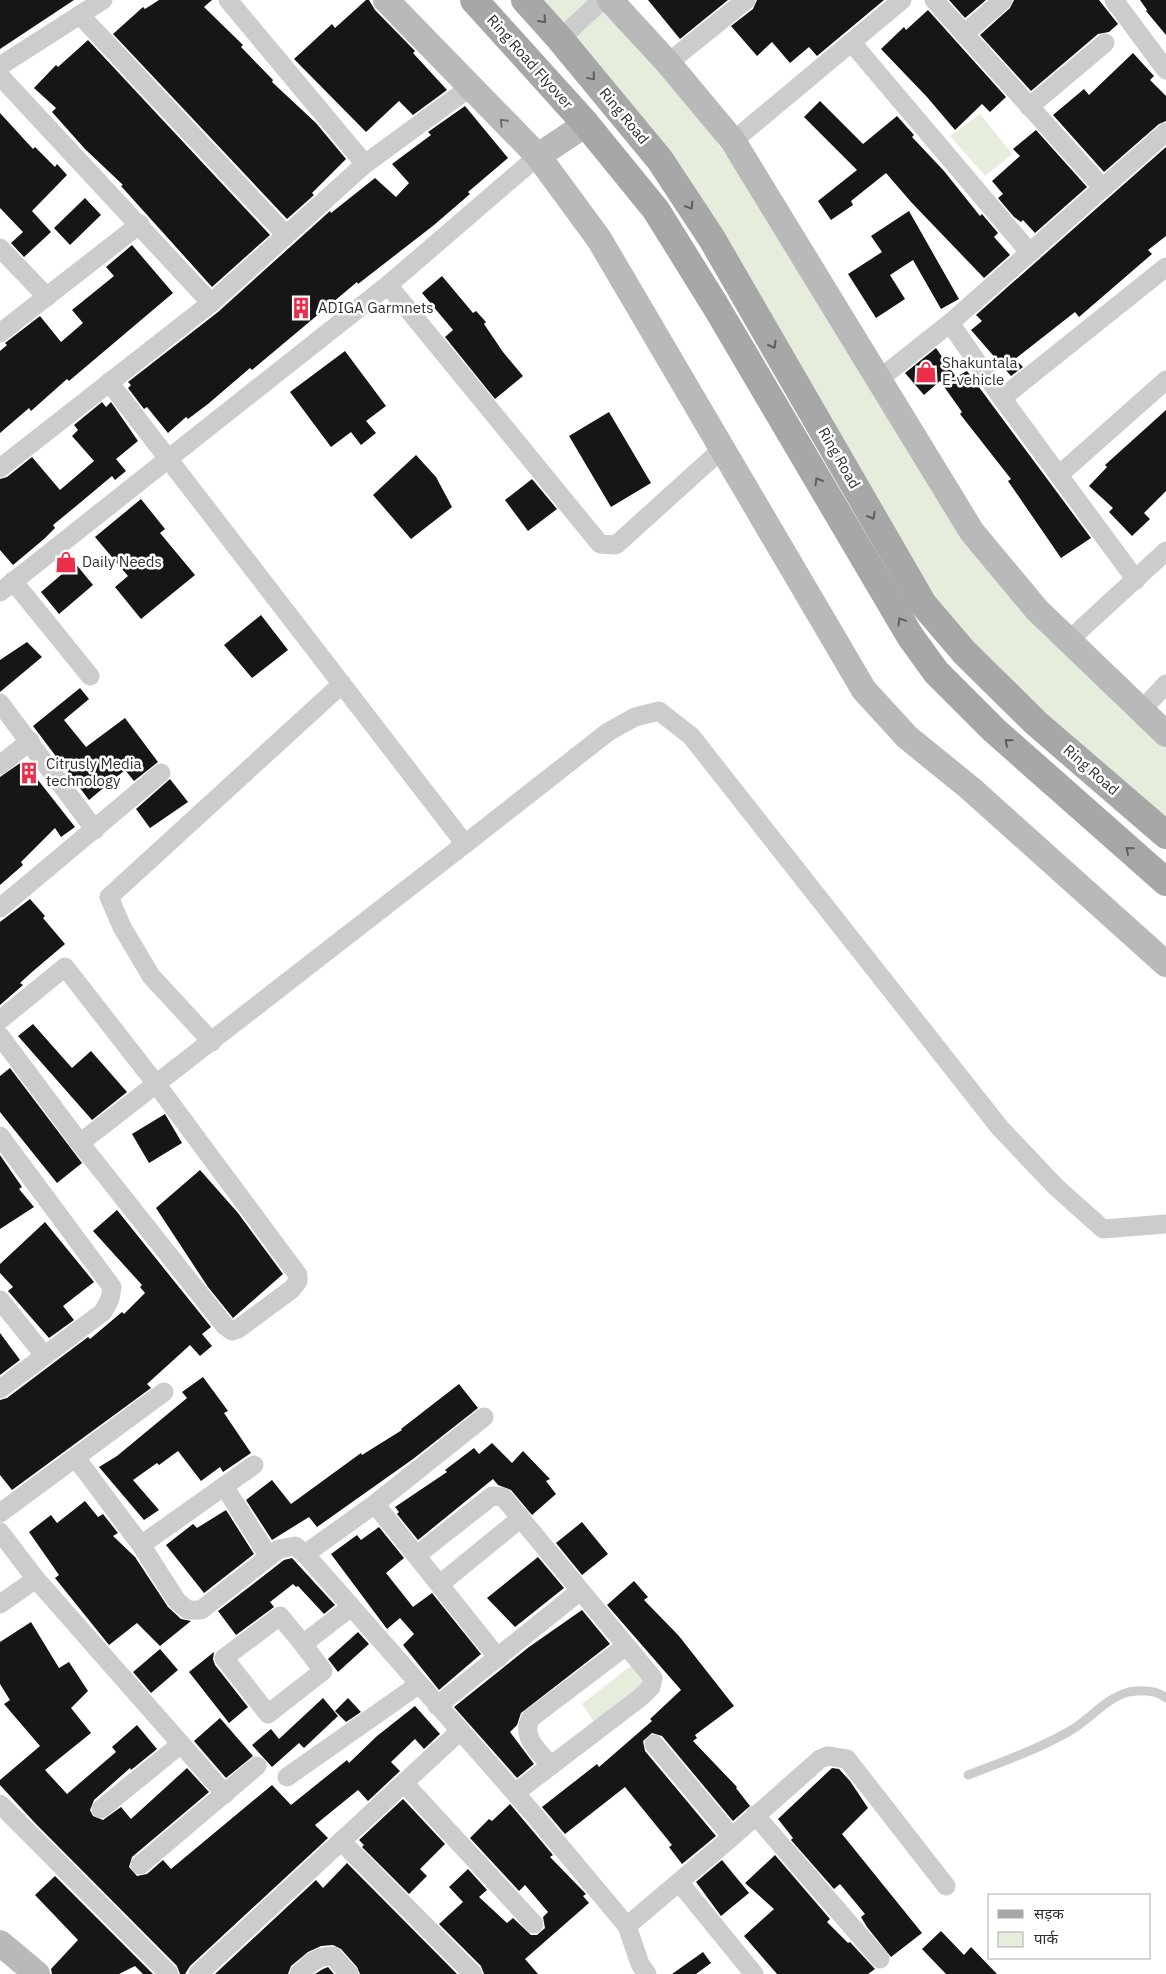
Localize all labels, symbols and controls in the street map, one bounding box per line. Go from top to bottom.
street label: Ring Road Flyover [483,11,578,113]
one-way arrow [537,14,546,23]
one-way arrow [586,71,594,80]
street label: Ring Road [595,84,653,148]
one-way arrow [500,119,509,128]
one-way arrow [684,200,693,210]
building icon: ADIGA Garmnets [288,295,314,321]
place label: ADIGA Garmnets [318,298,434,317]
one-way arrow [767,340,777,349]
place label: Shakuntala E-vehicle [942,353,1017,389]
shop icon: Shakuntala E-vehicle [913,359,939,385]
street label: Ring Road [814,424,865,492]
one-way arrow [814,477,824,486]
one-way arrow [866,511,876,520]
shop icon: Daily Needs [53,549,79,575]
place label: Daily Needs [82,552,162,571]
one-way arrow [897,617,907,626]
one-way arrow [1004,739,1013,748]
street label: Ring Road [1060,740,1123,799]
place label: Citrusly Media technology [46,754,142,790]
building icon: Citrusly Media technology [16,760,42,786]
one-way arrow [1126,846,1135,855]
legend [988,1894,1151,1959]
text: सड़क [1034,1904,1064,1923]
text: पार्क [1034,1929,1058,1948]

